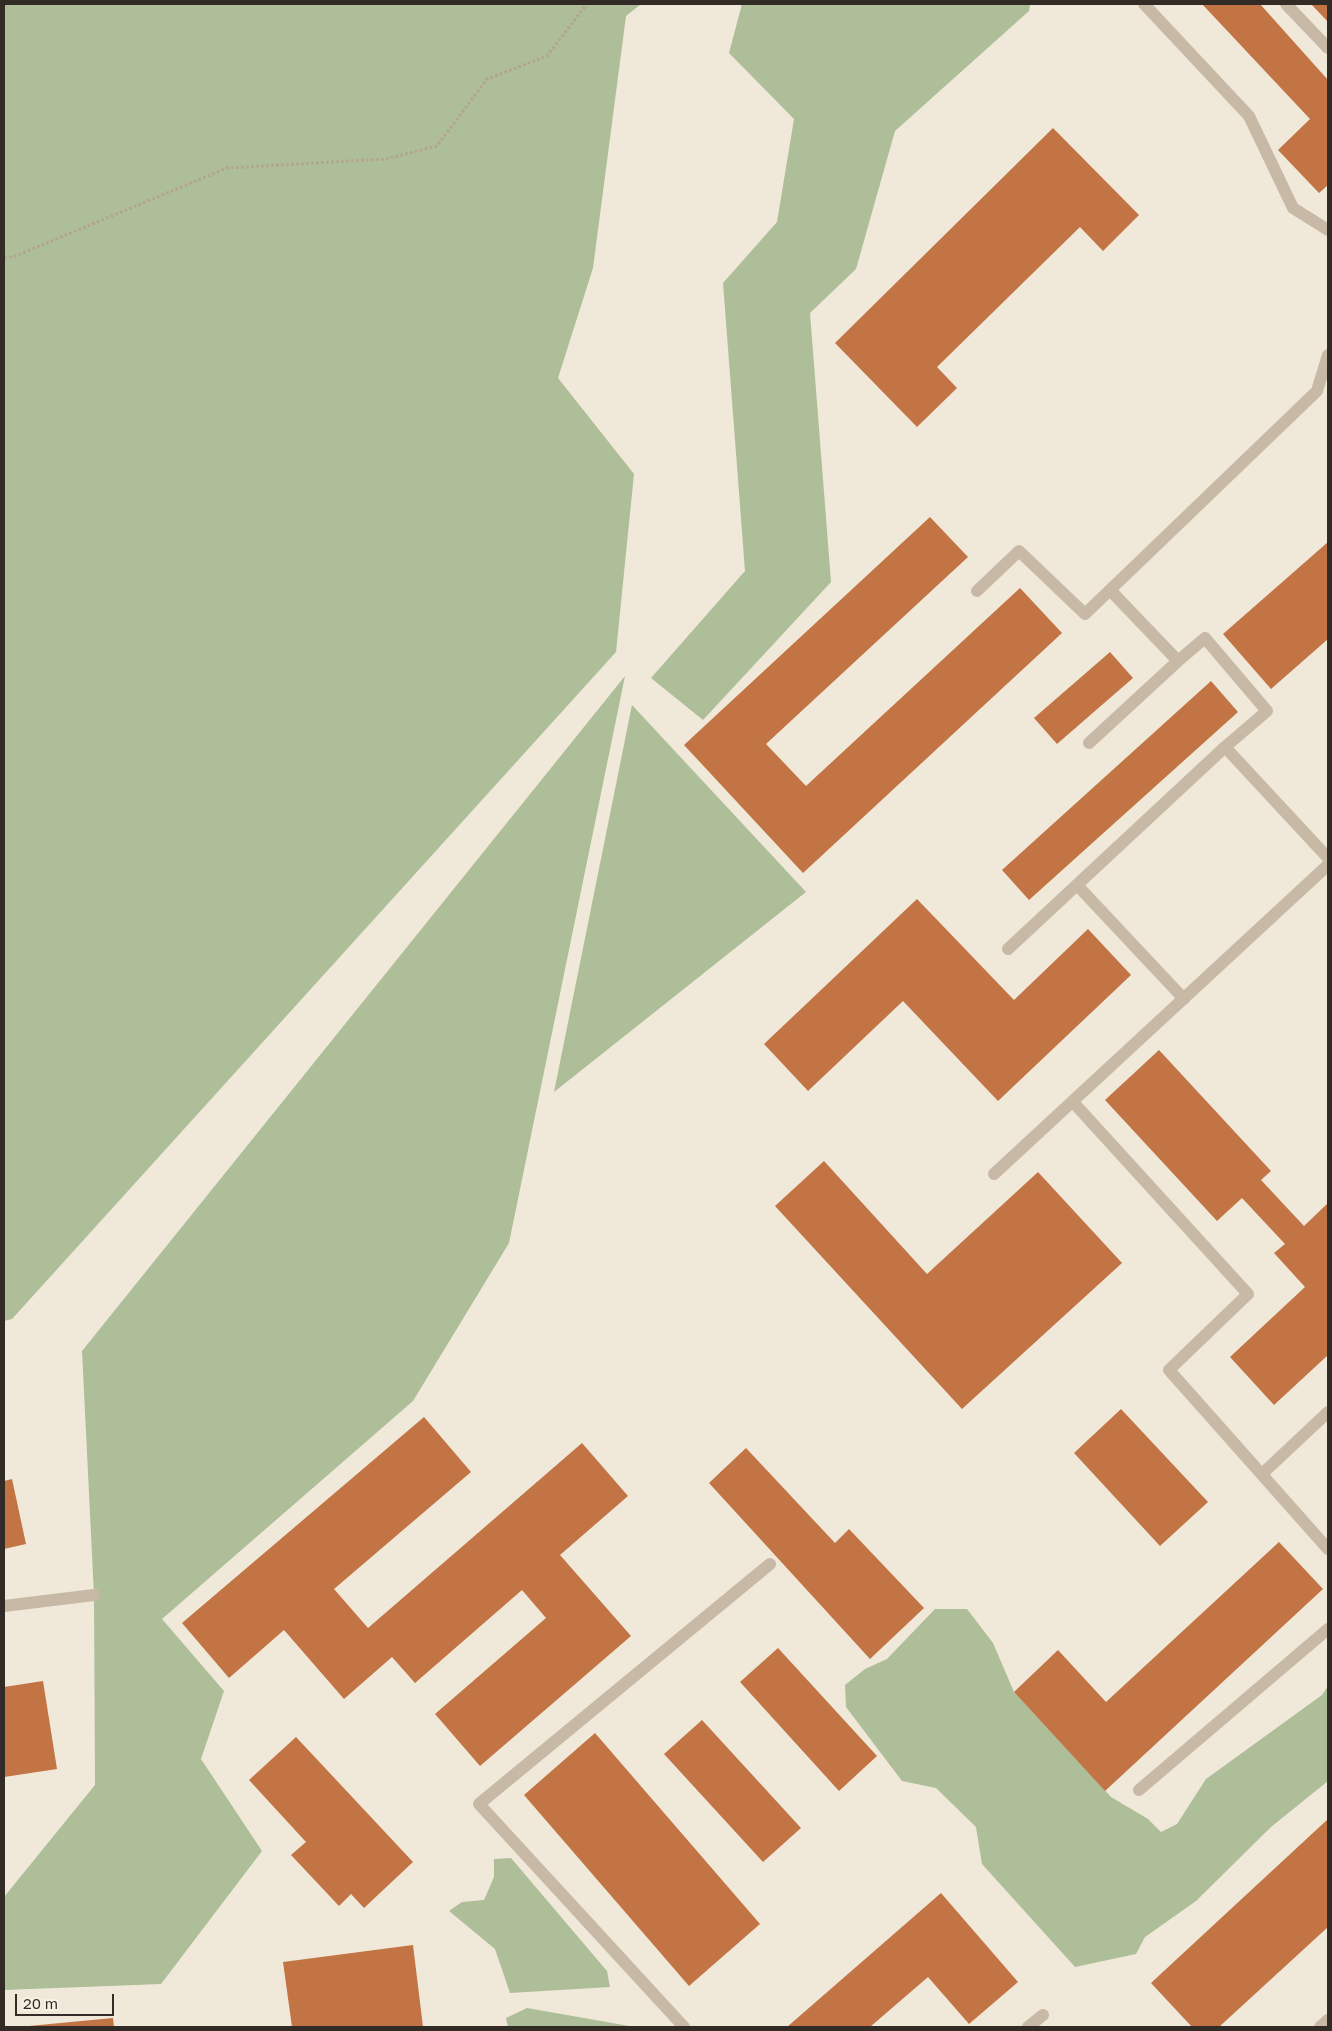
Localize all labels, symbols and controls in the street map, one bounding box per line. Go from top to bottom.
scale bar [18,1984,116,2016]
text: 20 m [23,1994,58,2012]

